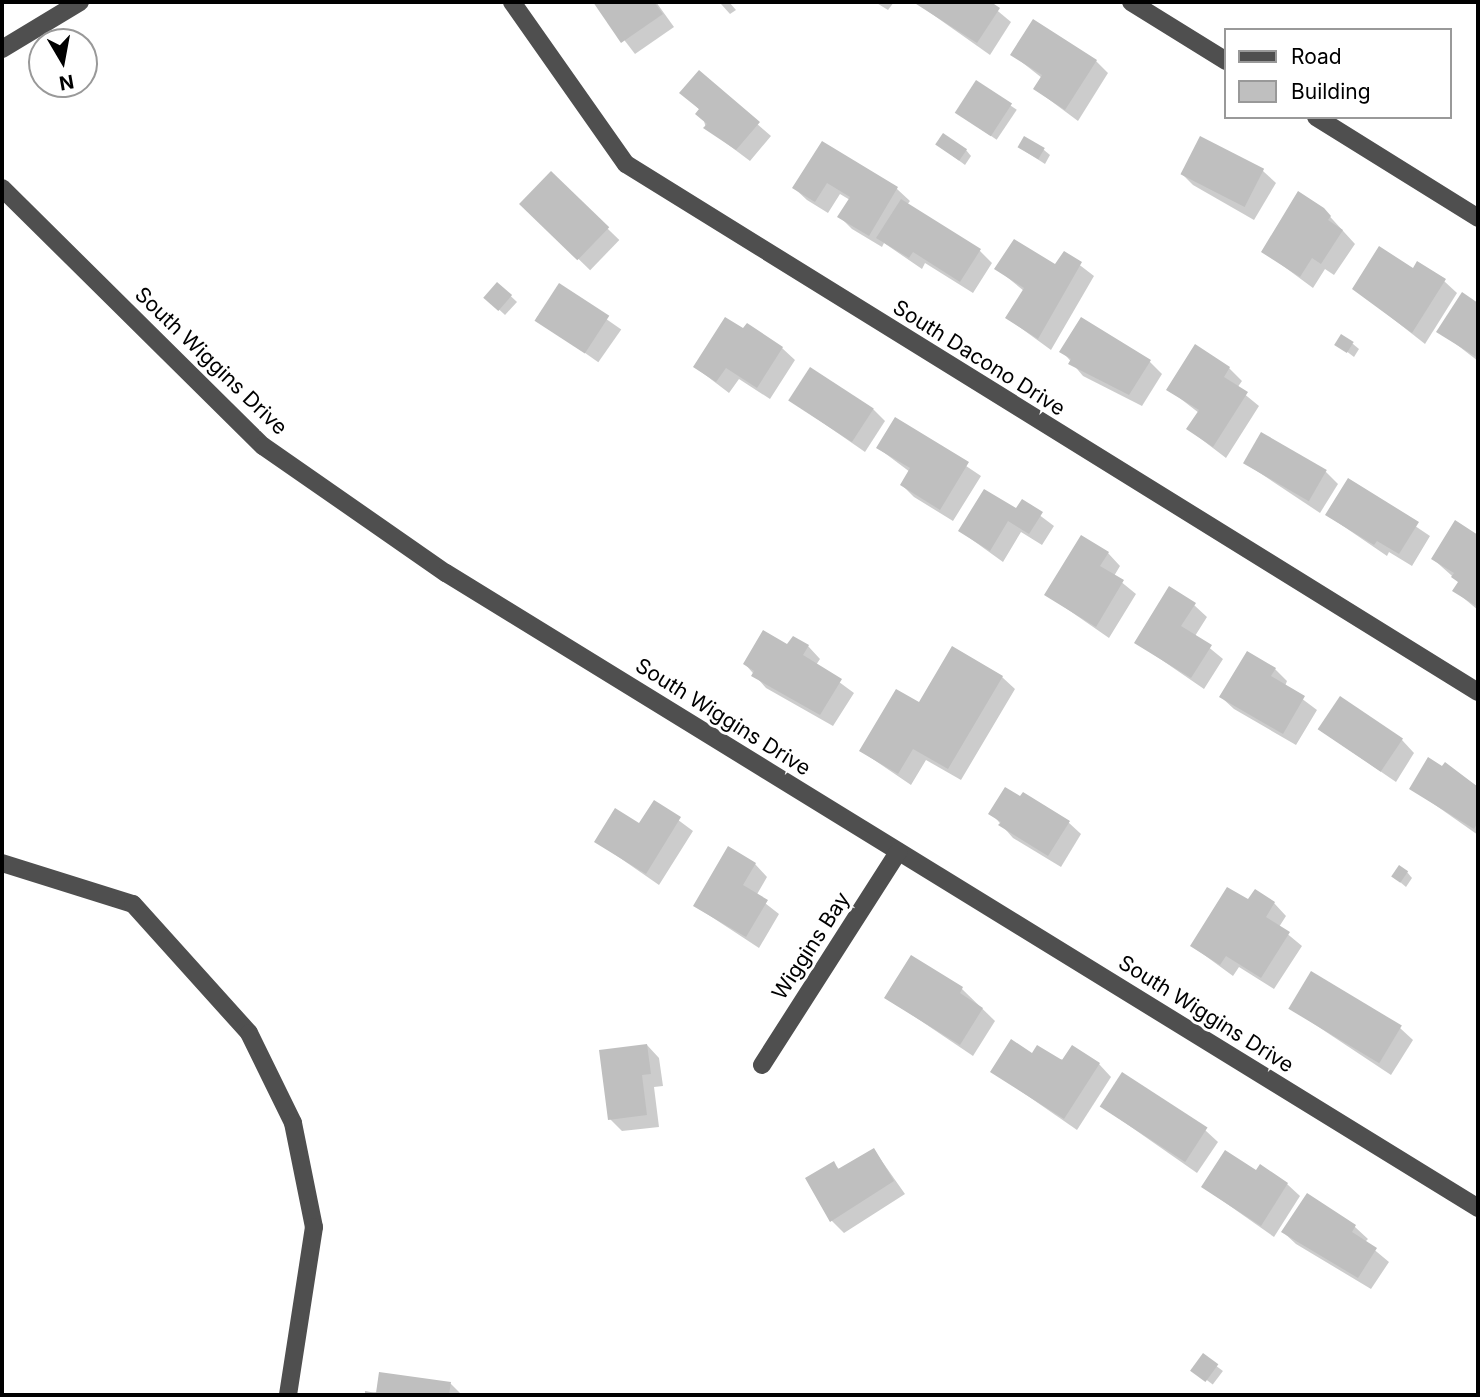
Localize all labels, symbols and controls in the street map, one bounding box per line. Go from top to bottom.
north arrow [28,28,98,98]
legend [1224,28,1452,119]
text: Road [1291,44,1342,69]
text: N [57,70,76,95]
text: Building [1291,79,1371,104]
street label: South Wiggins Drive [130,282,292,440]
street label: South Dacono Drive [888,295,1070,421]
street label: South Wiggins Drive [631,653,815,781]
street label: Wiggins Bay [767,888,855,1004]
street label: South Wiggins Drive [1114,950,1298,1078]

